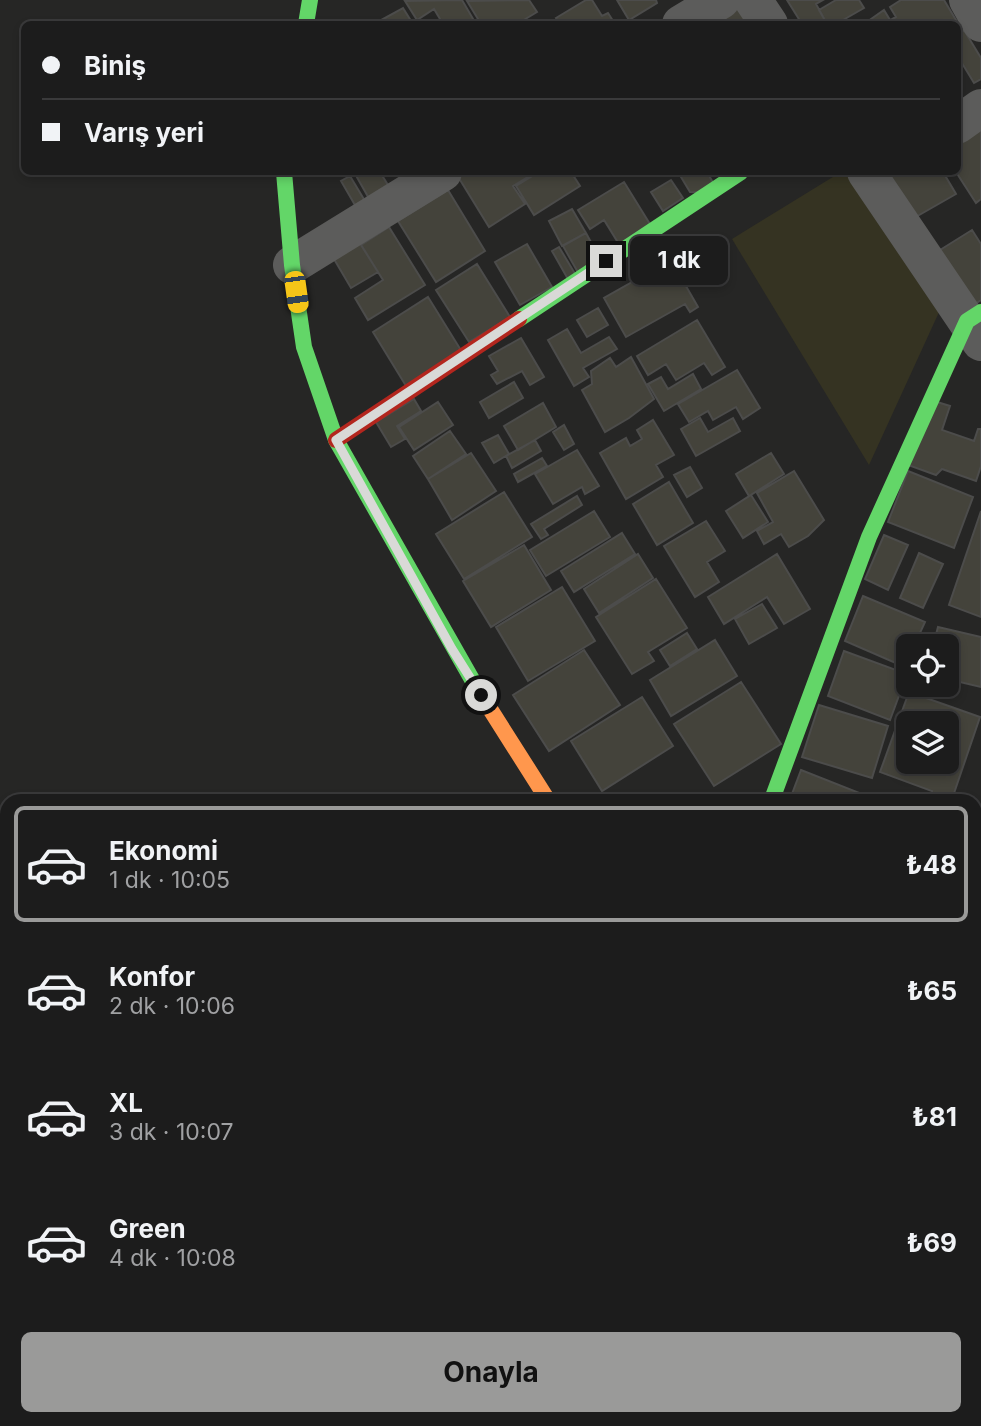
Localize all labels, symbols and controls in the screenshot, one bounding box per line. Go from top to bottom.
text: Biniş [84,50,146,81]
text: Varış yeri [84,117,204,148]
callout: 1 dk [630,236,728,286]
route end [590,245,622,277]
text: 1 dk [657,246,701,274]
car [283,270,310,314]
map controls [896,634,959,774]
button: locate [896,634,959,697]
route start [465,679,497,711]
button: layers [896,711,959,774]
icon: car [25,833,88,896]
text: Ekonomi [109,835,218,866]
text: ₺48 [906,849,957,880]
text: 1 dk · 10:05 [109,866,230,894]
icon: car [25,959,88,1022]
text: Konfor [109,961,195,992]
text: ₺65 [907,975,957,1006]
text: 2 dk · 10:06 [109,992,235,1020]
icon: car [25,1085,88,1148]
text: XL [109,1087,143,1118]
text: ₺81 [912,1101,957,1132]
text: 3 dk · 10:07 [109,1118,234,1146]
icon: car [25,1211,88,1274]
text: Green [109,1213,186,1244]
text: ₺69 [906,1227,957,1258]
text: 4 dk · 10:08 [109,1244,236,1272]
button: Onayla [21,1332,961,1412]

